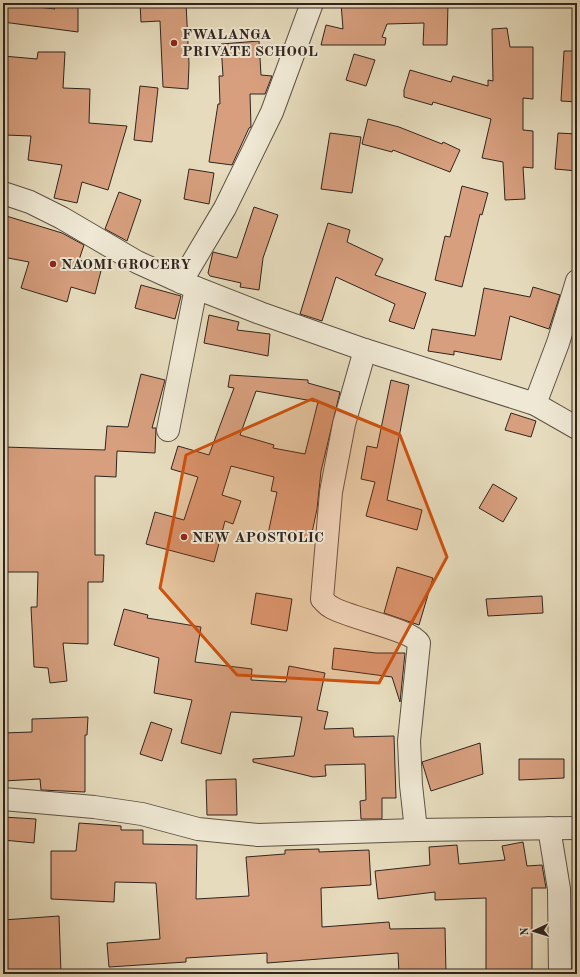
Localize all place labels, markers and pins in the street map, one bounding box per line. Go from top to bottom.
place label: FWALANGA PRIVATE SCHOOL [182,28,318,60]
marker: FWALANGA PRIVATE SCHOOL [169,38,179,48]
place label: NAOMI GROCERY [61,258,191,273]
marker: NAOMI GROCERY [48,259,58,269]
place label: NEW APOSTOLIC [192,531,324,546]
marker: NEW APOSTOLIC [179,532,189,542]

